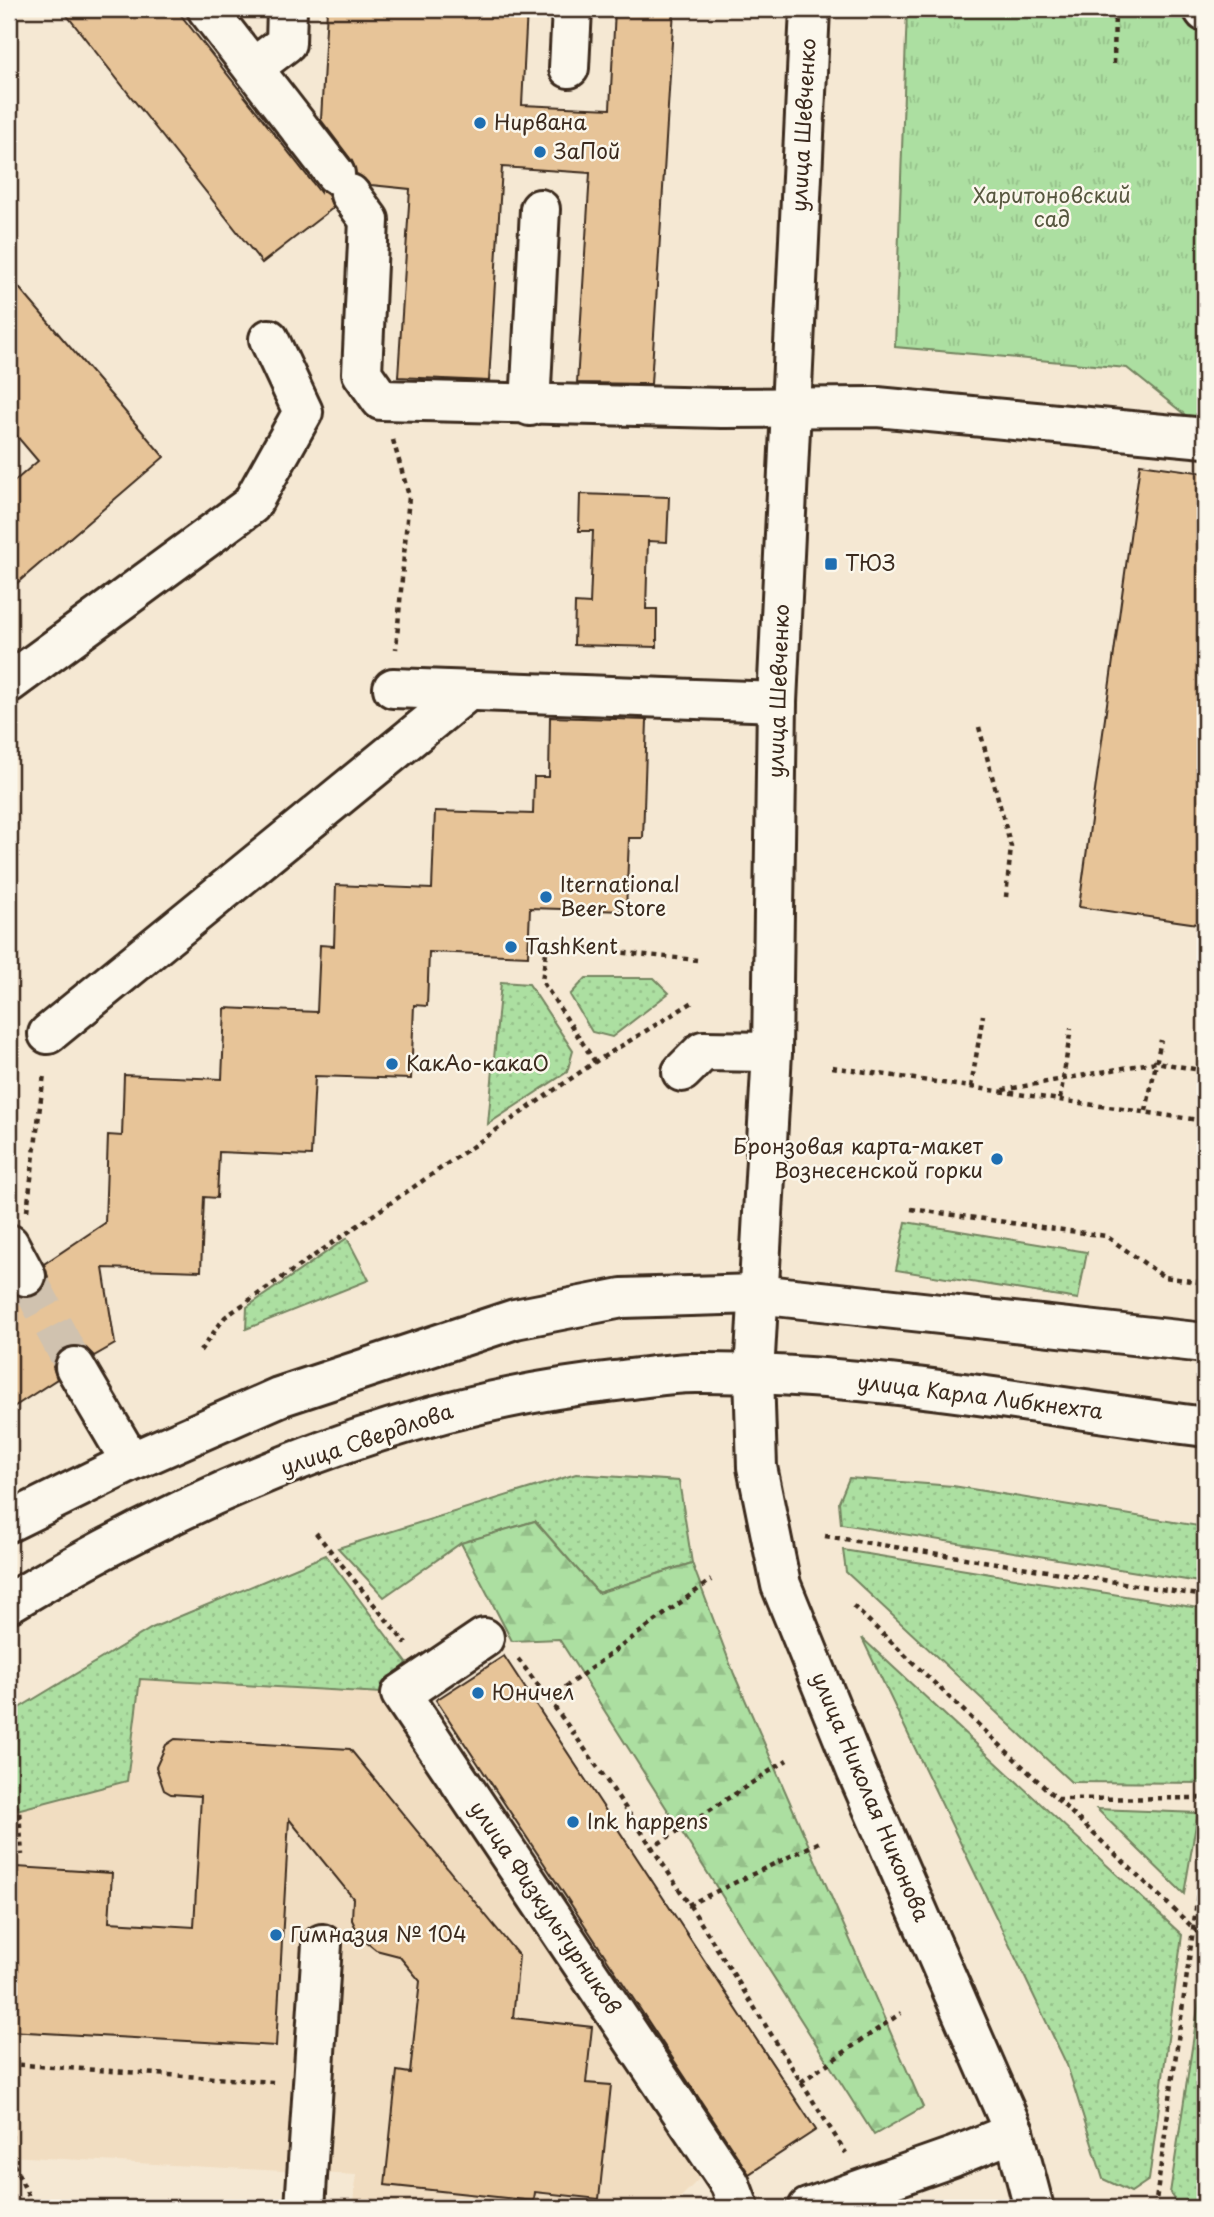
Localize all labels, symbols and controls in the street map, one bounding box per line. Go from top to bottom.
street label: улица Шевченко [781,37,823,213]
place label: Нирвана [494,105,587,137]
marker: Нирвана [472,115,488,131]
place label: ЗаПой [554,134,620,166]
marker: ЗаПой [532,144,548,160]
park label: Харитоновский сад [973,178,1131,234]
place label: ТЮЗ [845,546,896,578]
marker: ТЮЗ [823,556,839,572]
street label: улица Шевченко [758,603,796,779]
place label: Iternational Beer Store [560,867,679,923]
marker: Iternational Beer Store [538,889,554,905]
place label: TashKent [525,929,618,961]
marker: TashKent [503,939,519,955]
place label: КакАо-какаО [406,1046,549,1078]
marker: КакАо-какаО [384,1056,400,1072]
place label: Бронзовая карта-макет Вознесенской горки [733,1129,984,1185]
marker: Бронзовая карта-макет Вознесенской горки [989,1151,1005,1167]
street label: улица Карла Либкнехта [856,1364,1106,1426]
street label: улица Свердлова [276,1394,457,1483]
street label: улица Николая Никонова [805,1666,939,1926]
place label: Юничел [492,1675,574,1707]
marker: Юничел [470,1685,486,1701]
street label: улица Физкультурников [463,1794,630,2020]
place label: Ink happens [587,1804,708,1836]
marker: Ink happens [565,1814,581,1830]
place label: Гимназия № 104 [290,1917,467,1949]
marker: Гимназия № 104 [268,1927,284,1943]

